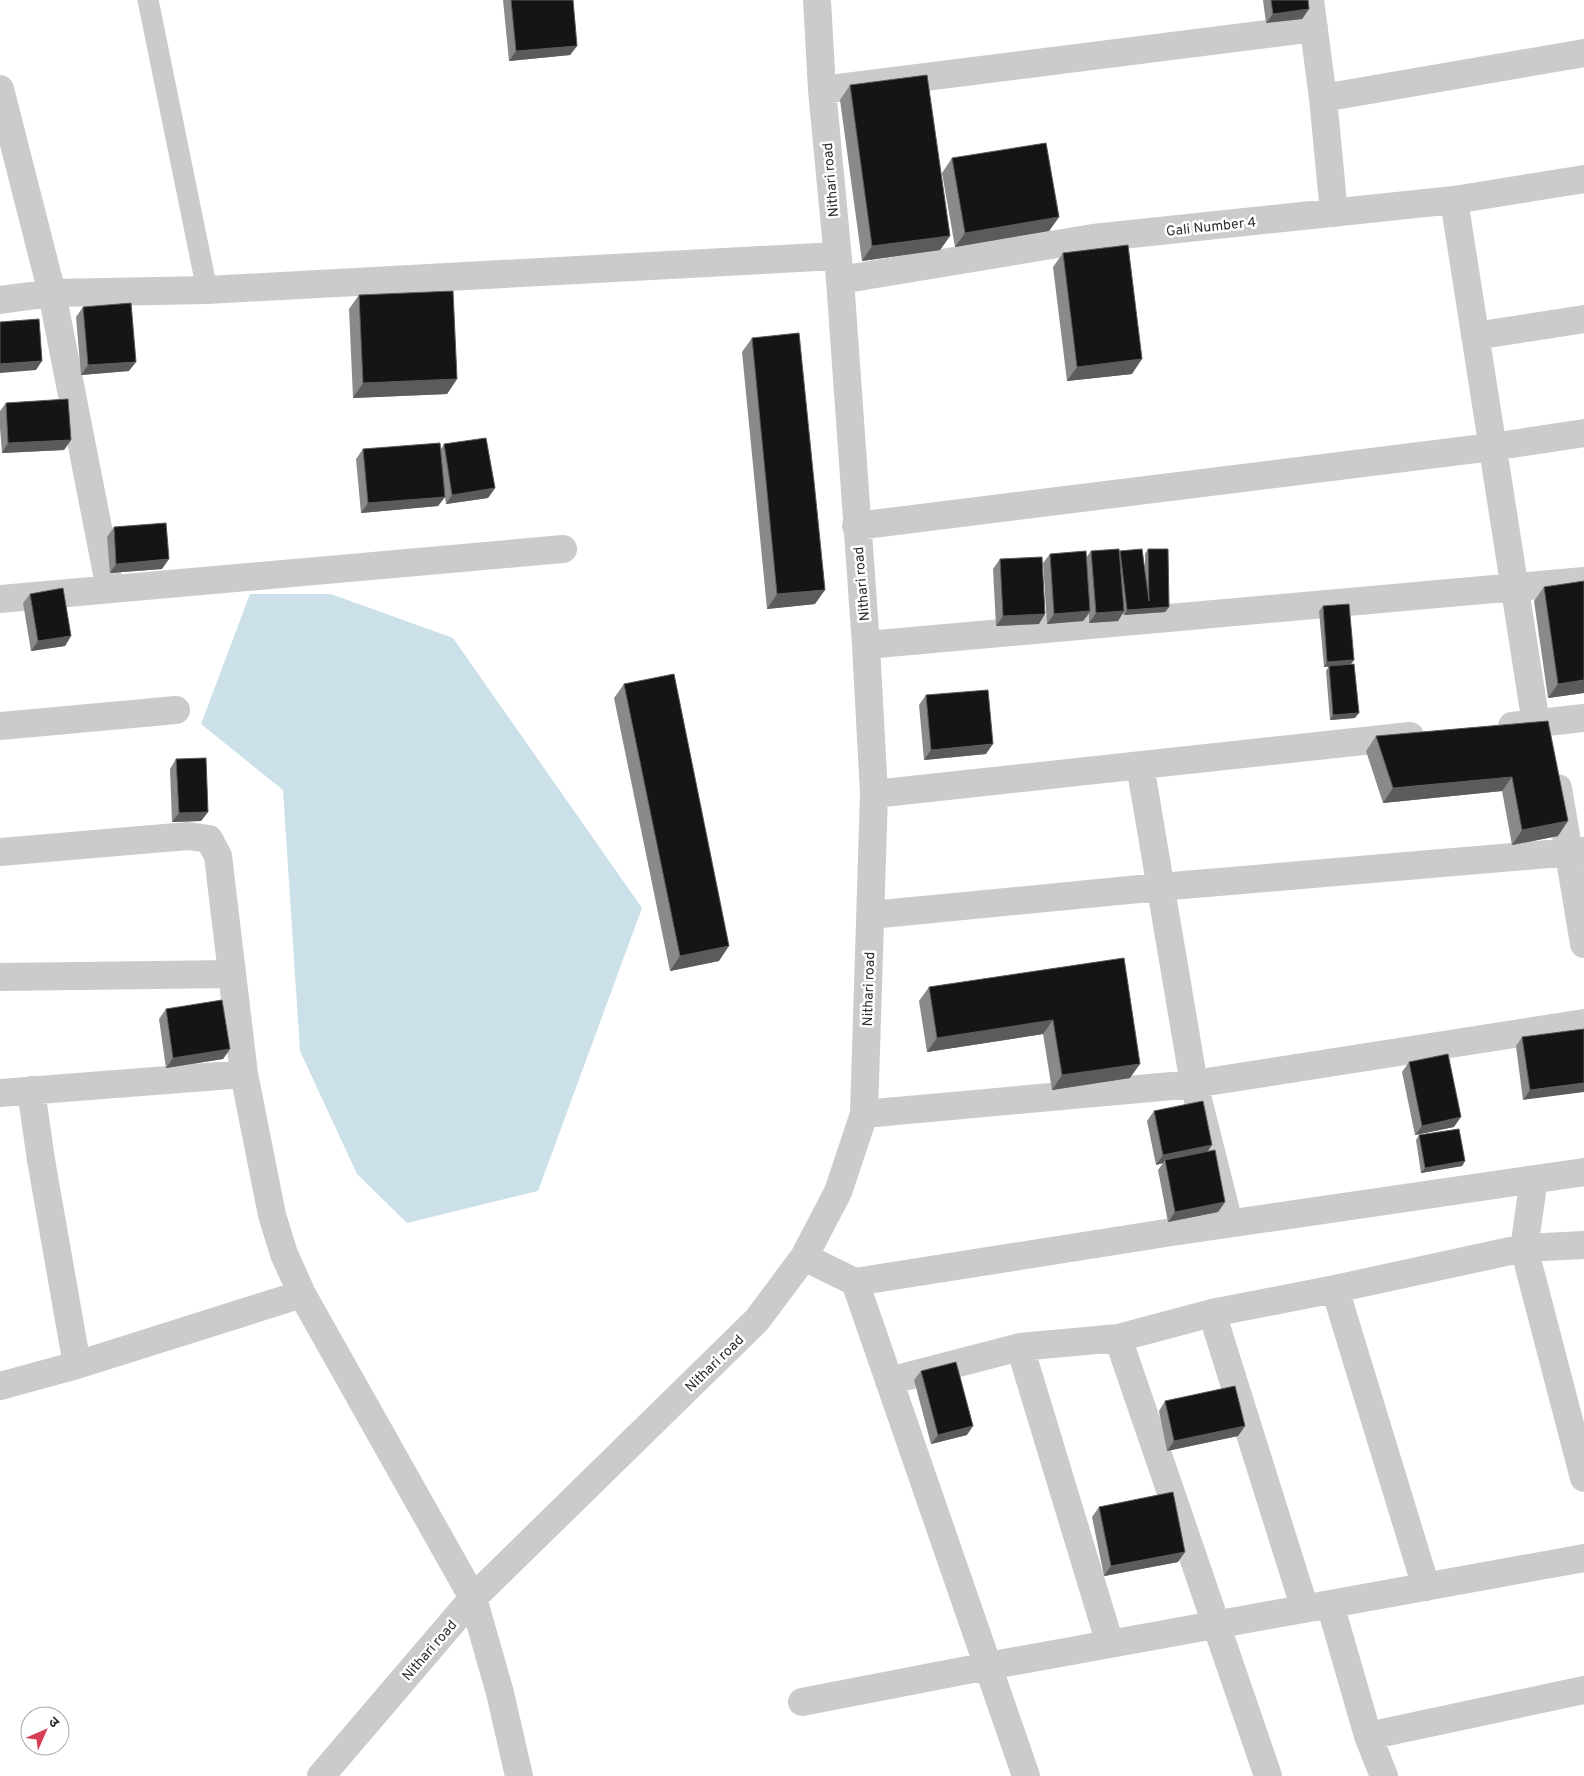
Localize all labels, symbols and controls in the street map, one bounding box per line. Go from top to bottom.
street label: Nithari road [820,142,843,218]
street label: Gali Number 4 [1165,214,1257,241]
street label: Nithari road [851,546,874,622]
street label: Nithari road [860,951,879,1027]
street label: Nithari road [682,1332,748,1396]
street label: Nithari road [399,1617,461,1685]
north arrow [20,1706,70,1756]
text: उ [44,1714,63,1732]

